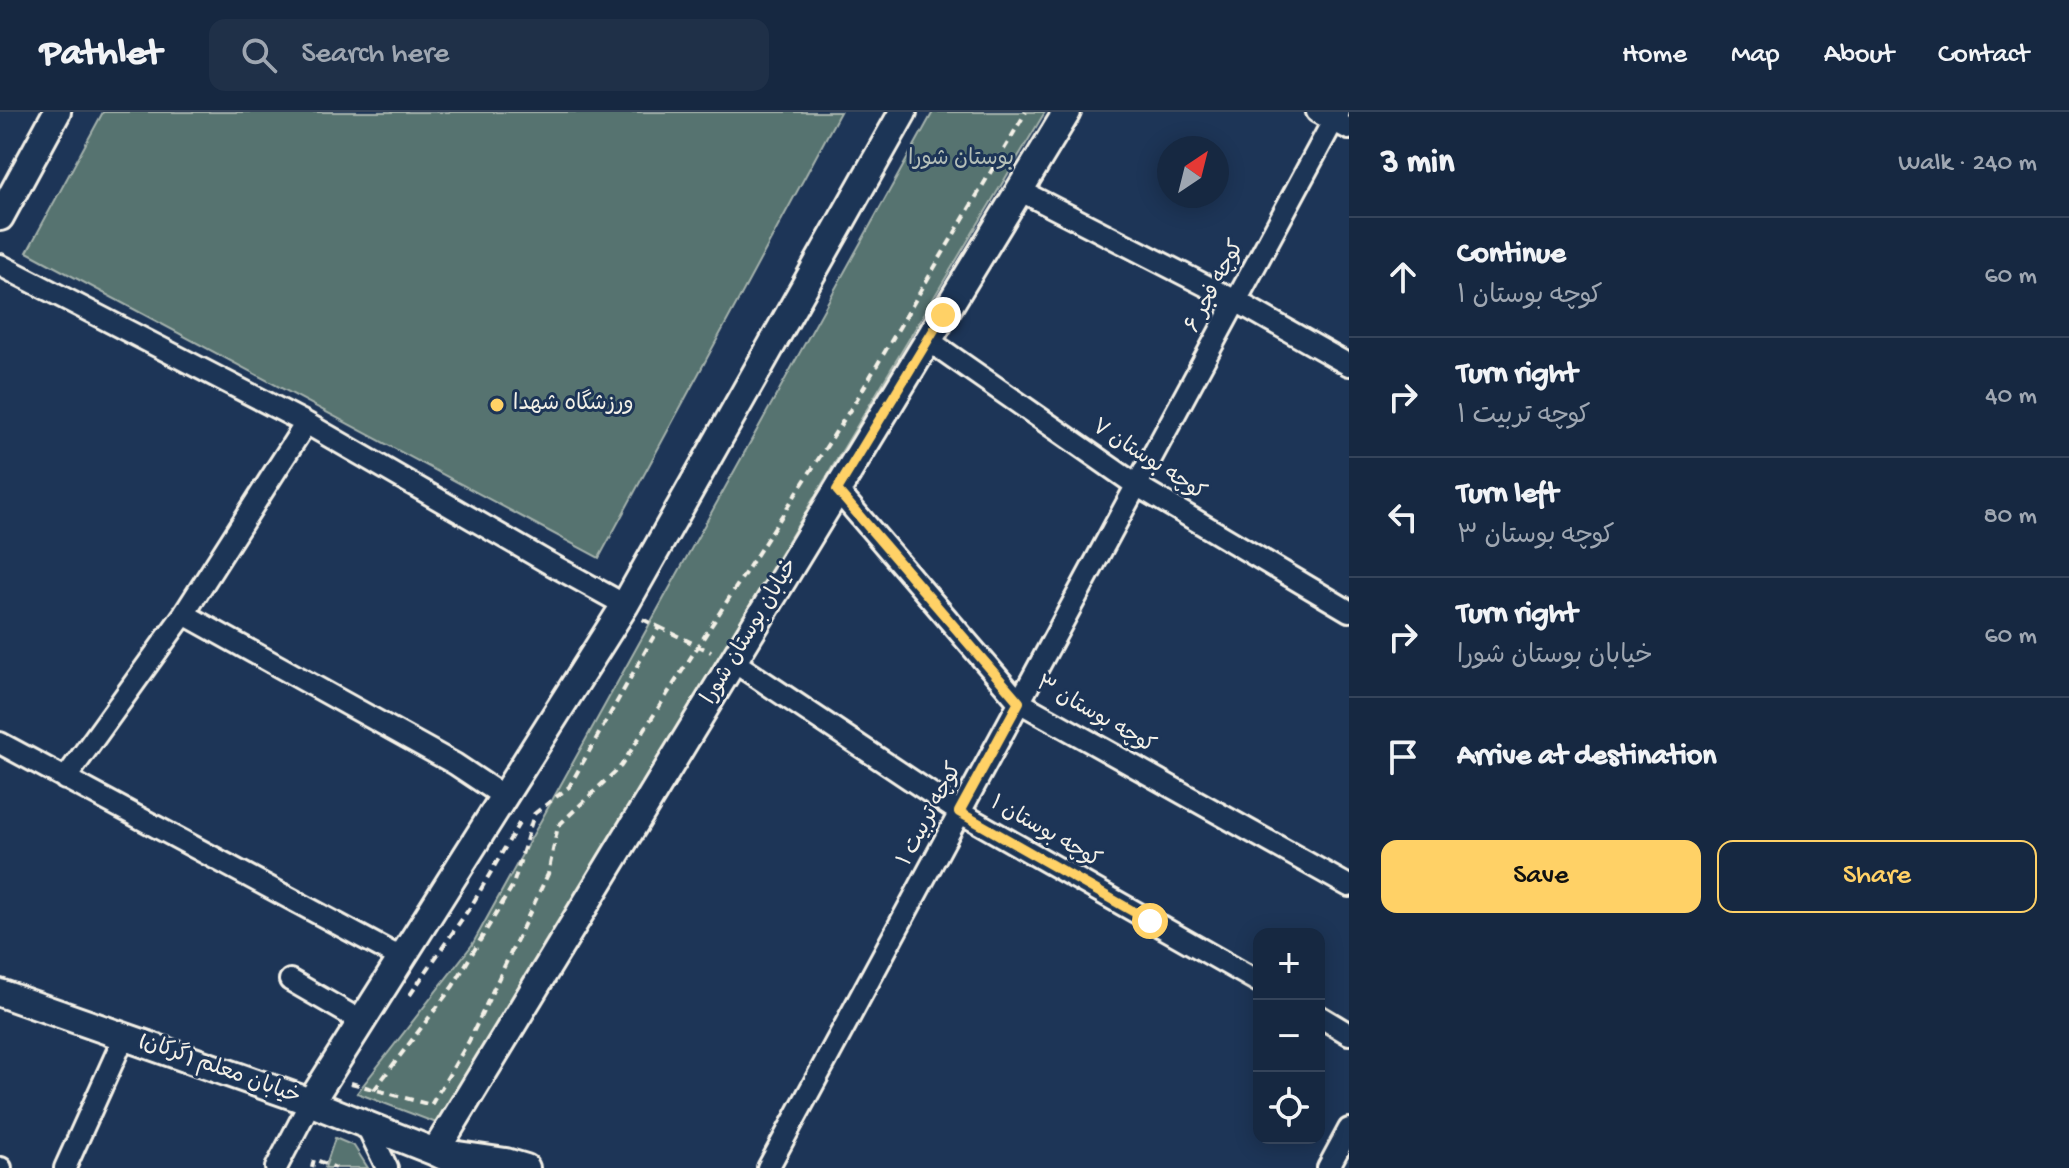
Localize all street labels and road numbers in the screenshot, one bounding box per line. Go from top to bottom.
street label: کوچه فجر ۶ [1181,236,1251,338]
street label: کوچه بوستان ۷ [1086,414,1210,508]
street label: خیابان بوستان شورا [697,554,805,710]
street label: کوچه بوستان ۳ [1031,671,1159,761]
street label: کوچه تربیت ۱ [893,759,969,871]
street label: کوچه بوستان ۱ [985,791,1105,875]
street label: خیابان معلم (گرکان) [134,1026,305,1111]

